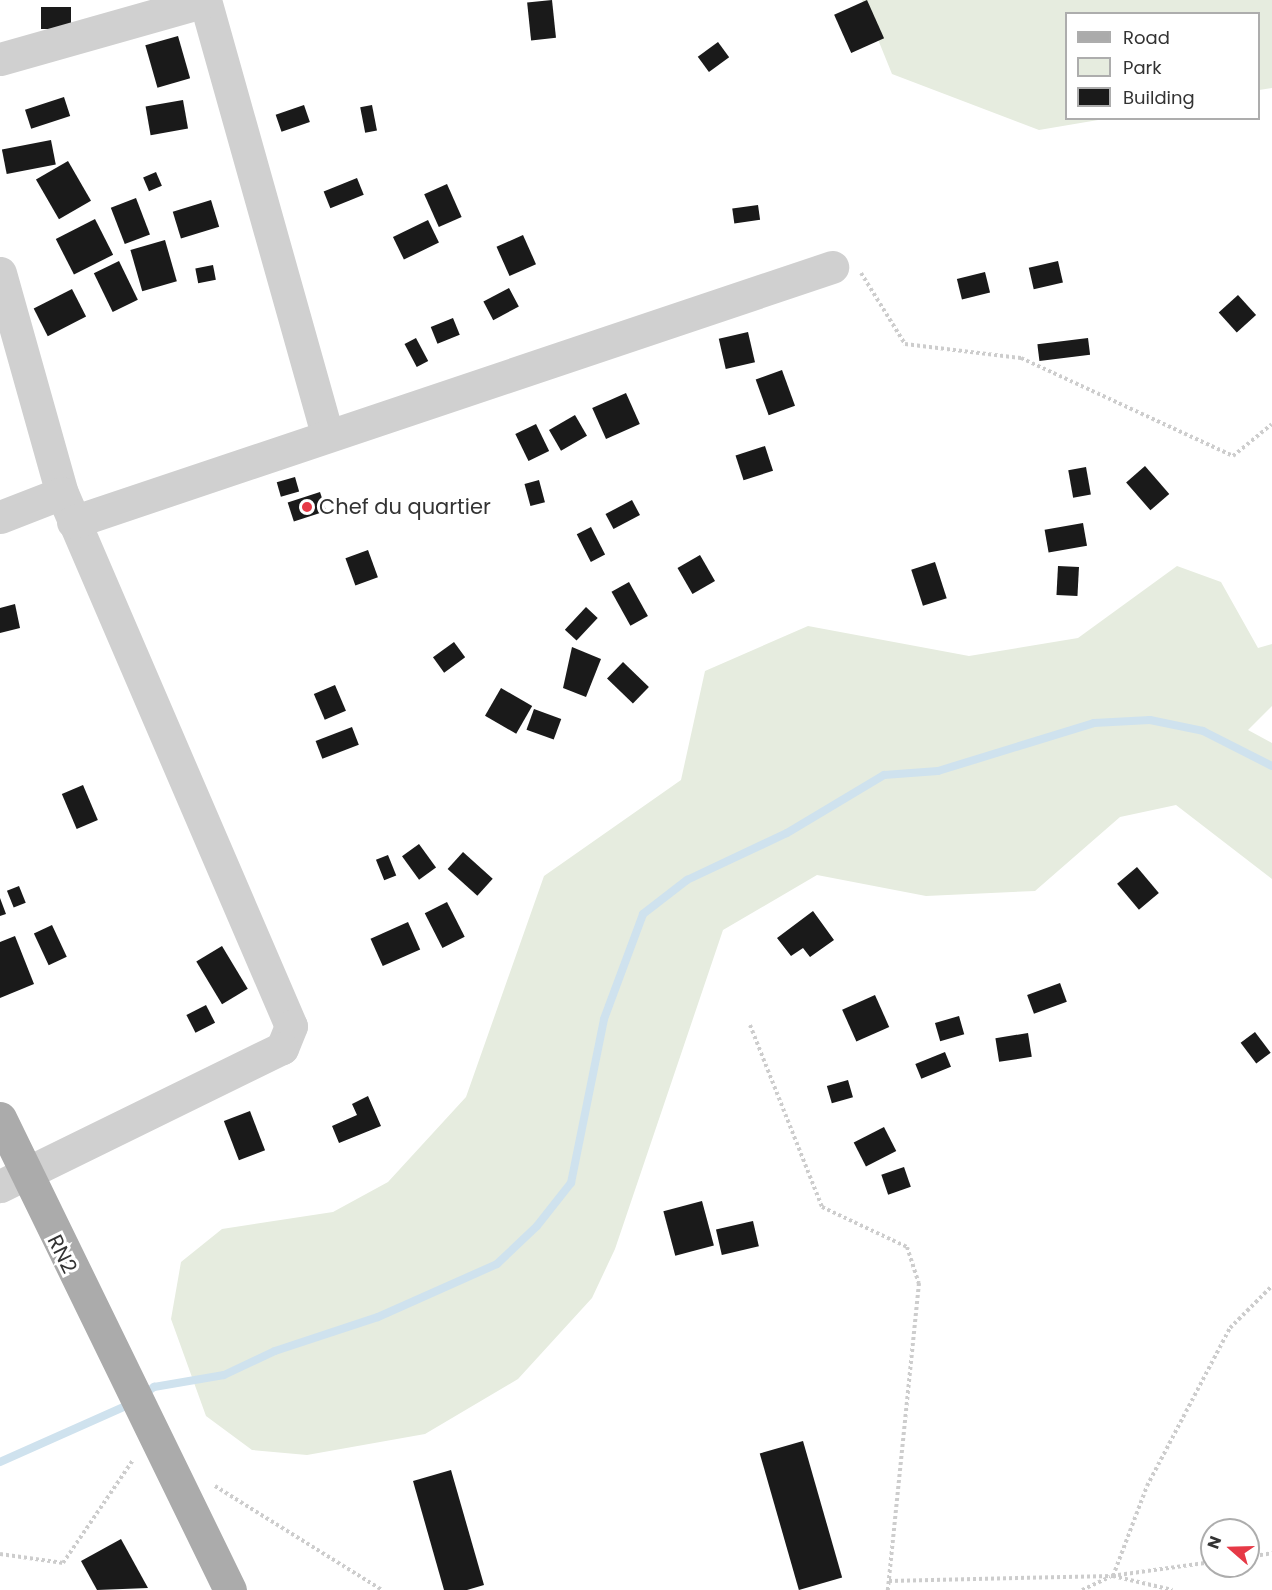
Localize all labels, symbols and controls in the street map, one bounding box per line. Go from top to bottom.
legend [1065,12,1260,120]
text: Road [1123,25,1170,50]
text: Park [1123,55,1162,80]
text: Building [1123,85,1195,110]
place label: Chef du quartier [319,494,491,520]
marker: Chef du quartier [300,500,314,514]
street label: RN2 [42,1231,82,1277]
north arrow [1200,1518,1260,1578]
text: N [1202,1533,1227,1552]

